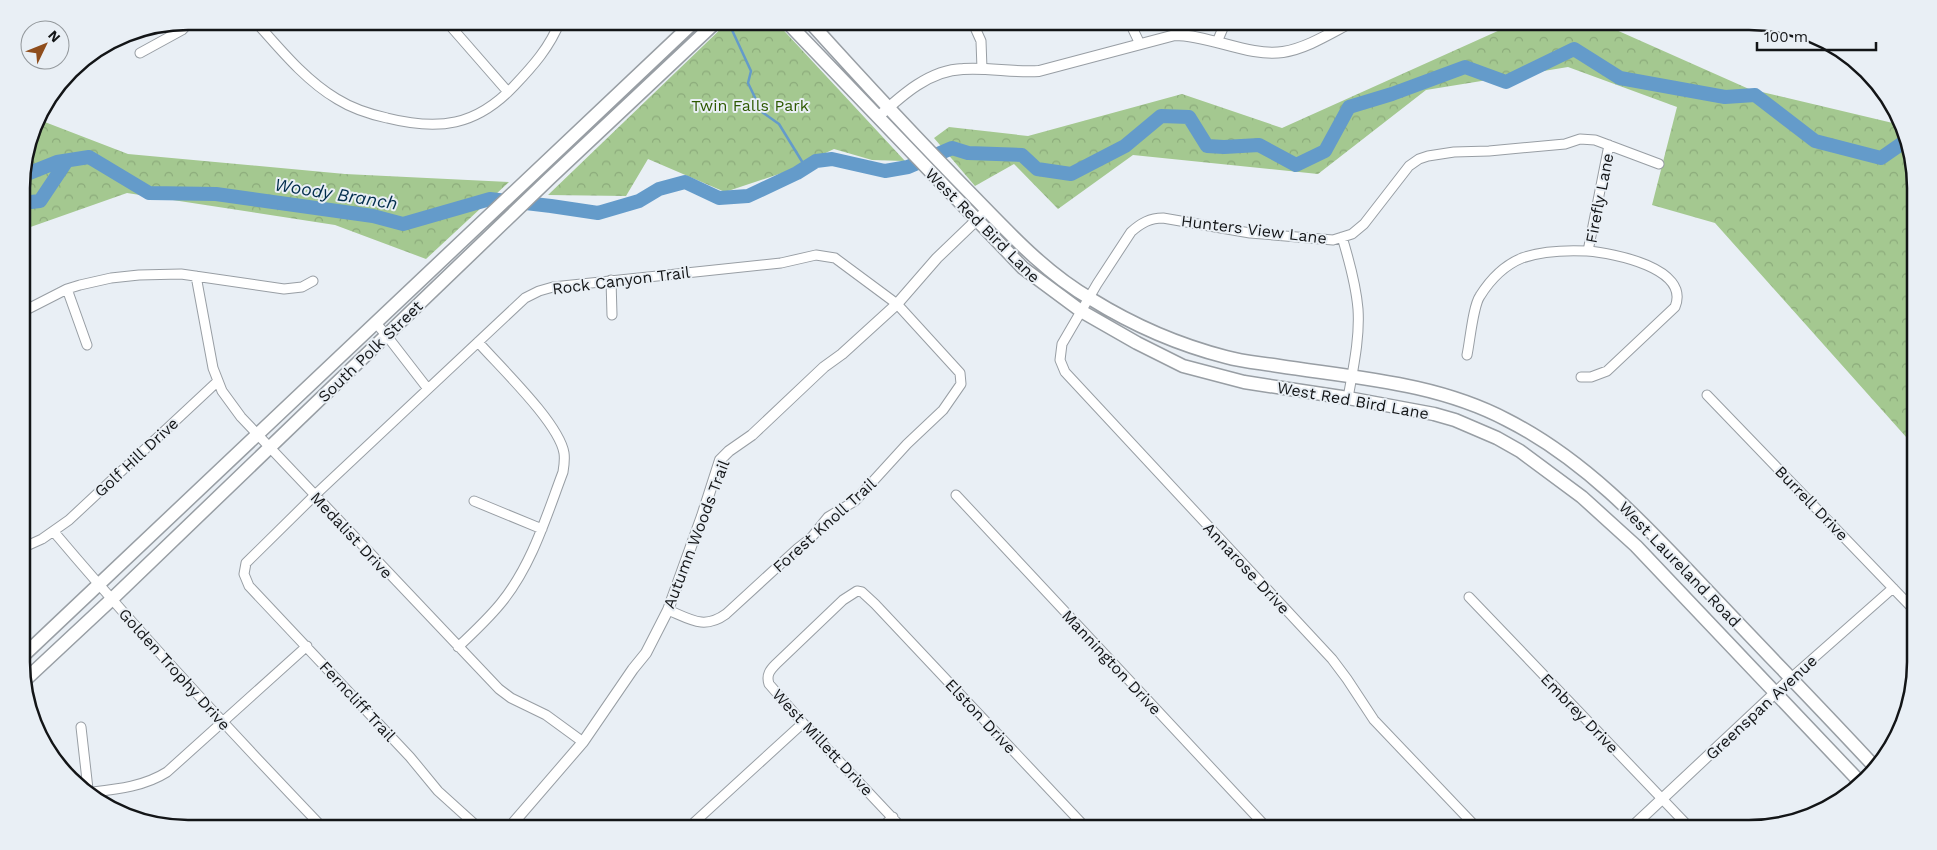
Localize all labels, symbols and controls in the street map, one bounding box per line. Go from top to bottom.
north arrow [20,20,70,70]
scale bar [1757,20,1876,52]
text: N [45,27,64,45]
text: 100 m [1764,28,1808,46]
park label: Twin Falls Park [691,96,809,115]
street label: Firefly Lane [1581,151,1618,245]
street label: West Red Bird Lane [921,164,1044,287]
water label: Woody Branch [273,173,399,214]
street label: Hunters View Lane [1180,211,1328,248]
street label: Rock Canyon Trail [551,263,691,298]
street label: South Polk Street [314,296,427,406]
street label: West Red Bird Lane [1275,378,1430,423]
street label: Golf Hill Drive [90,414,182,501]
street label: Autumn Woods Trail [659,457,734,611]
street label: Burrell Drive [1771,462,1852,545]
street label: Forest Knoll Trail [769,474,880,577]
street label: Medalist Drive [307,488,397,583]
street label: West Laureland Road [1615,498,1744,631]
street label: Annarose Drive [1199,519,1294,618]
street label: Golden Trophy Drive [115,604,234,734]
street label: Mannington Drive [1058,606,1165,719]
street label: Greenspan Avenue [1702,651,1821,764]
street label: Ferncliff Trail [316,657,400,745]
street label: Embrey Drive [1537,669,1622,757]
street label: Elston Drive [941,675,1020,758]
street label: West Millett Drive [768,685,877,800]

